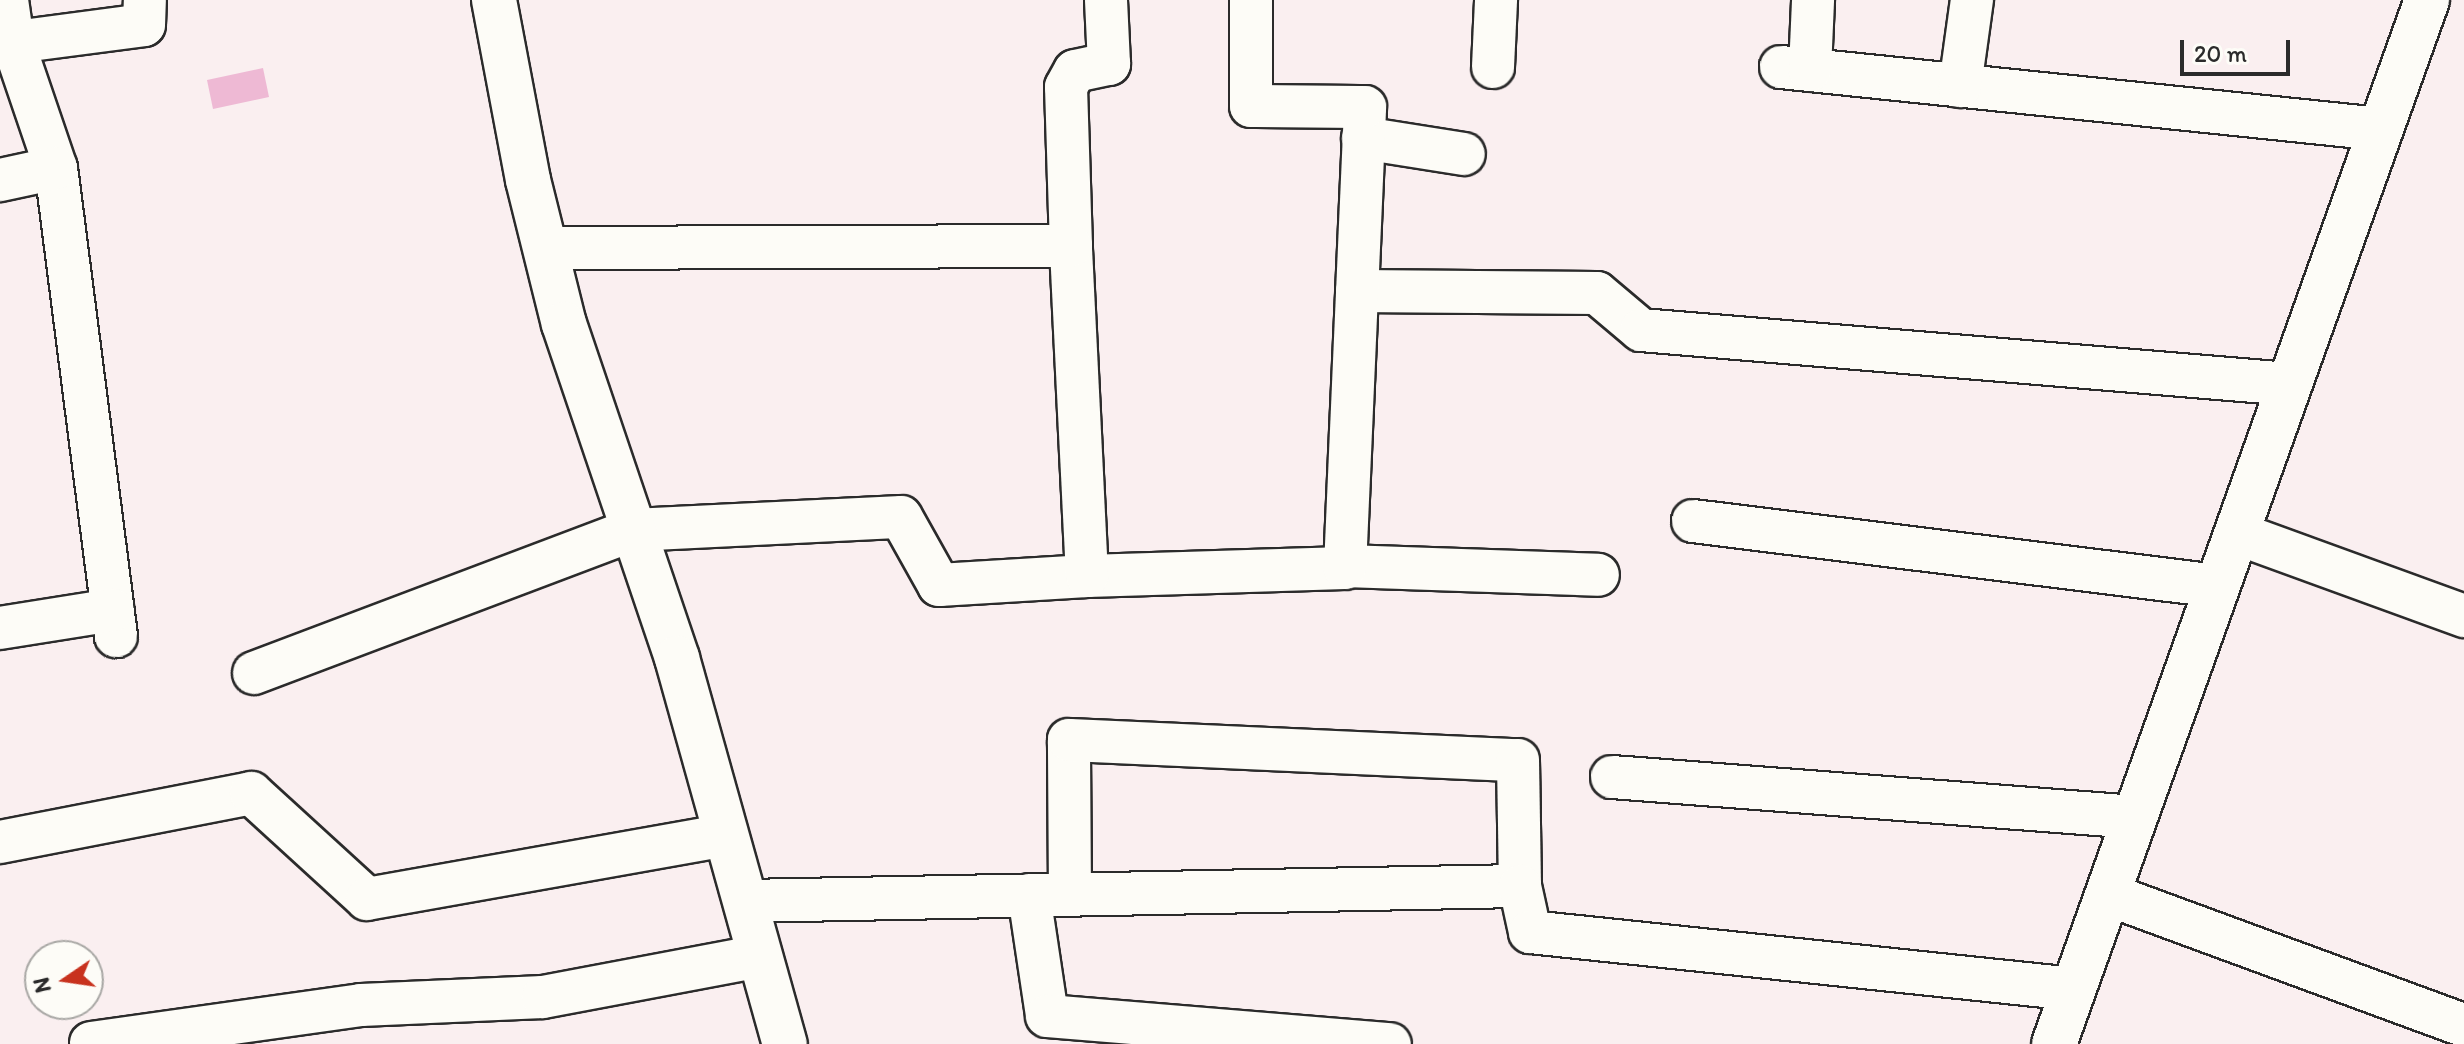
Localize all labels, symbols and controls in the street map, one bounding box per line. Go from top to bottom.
scale bar [2184,24,2294,74]
text: 20 m [2194,39,2247,68]
north arrow [24,940,104,1020]
text: N [27,975,57,995]

